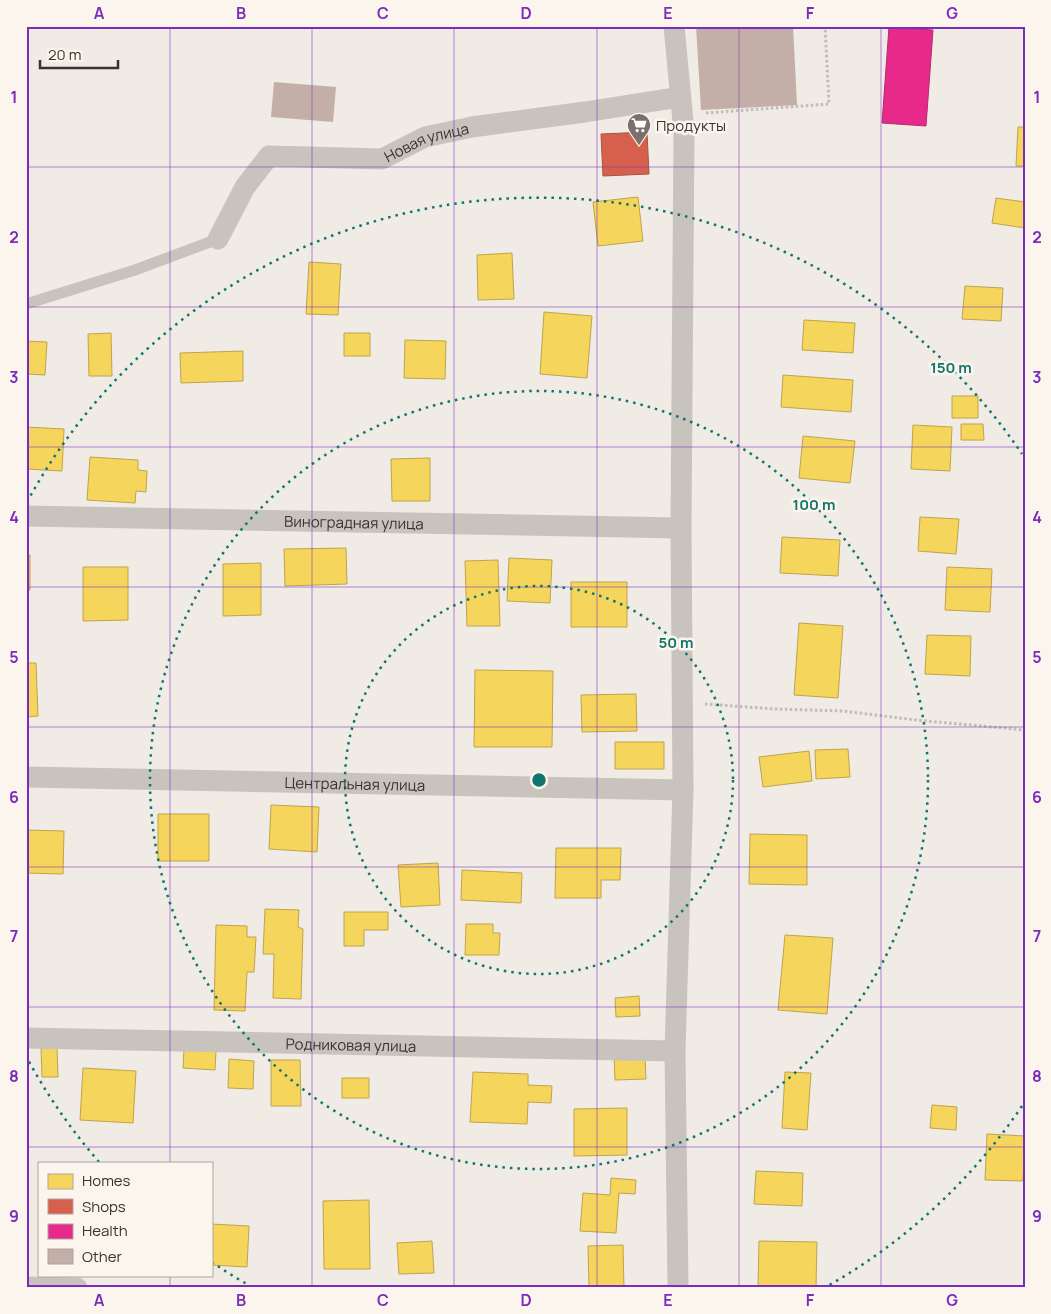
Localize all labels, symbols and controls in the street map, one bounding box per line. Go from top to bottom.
text: A [94,2,105,24]
text: B [236,2,246,24]
text: C [377,2,389,24]
text: D [520,2,532,24]
text: E [663,2,673,24]
text: F [806,2,815,24]
text: G [946,2,958,24]
scale bar [40,38,118,70]
text: 20 m [48,44,81,65]
text: 1 [10,86,18,108]
text: 1 [1033,86,1041,108]
supermarket icon: Продукты [626,112,652,146]
place label: Продукты [656,115,726,136]
street label: Новая улица [380,117,471,167]
text: 2 [9,226,19,248]
text: 2 [1032,226,1042,248]
text: 150 m [930,357,972,378]
text: 3 [9,366,19,388]
text: 3 [1032,366,1042,388]
text: 100 m [793,494,835,515]
text: 4 [9,506,19,528]
text: 4 [1032,506,1042,528]
street label: Виноградная улица [284,510,424,534]
text: 50 m [658,632,694,653]
text: 5 [9,646,19,668]
text: 5 [1032,646,1042,668]
centre of rings [530,771,548,789]
street label: Центральная улица [284,772,425,795]
text: 6 [9,786,19,808]
text: 6 [1032,786,1042,808]
text: 7 [10,925,18,947]
text: 7 [1033,925,1041,947]
street label: Родниковая улица [285,1033,416,1056]
text: 8 [9,1065,19,1087]
text: 8 [1032,1065,1042,1087]
legend [38,1162,212,1276]
text: Homes [82,1170,131,1191]
text: Shops [82,1196,126,1217]
text: 9 [9,1205,19,1227]
text: 9 [1032,1205,1042,1227]
text: Health [82,1220,128,1241]
text: Other [82,1246,123,1267]
text: A [94,1289,105,1311]
text: B [236,1289,246,1311]
text: C [377,1289,389,1311]
text: D [520,1289,532,1311]
text: E [663,1289,673,1311]
text: F [806,1289,815,1311]
text: G [946,1289,958,1311]

